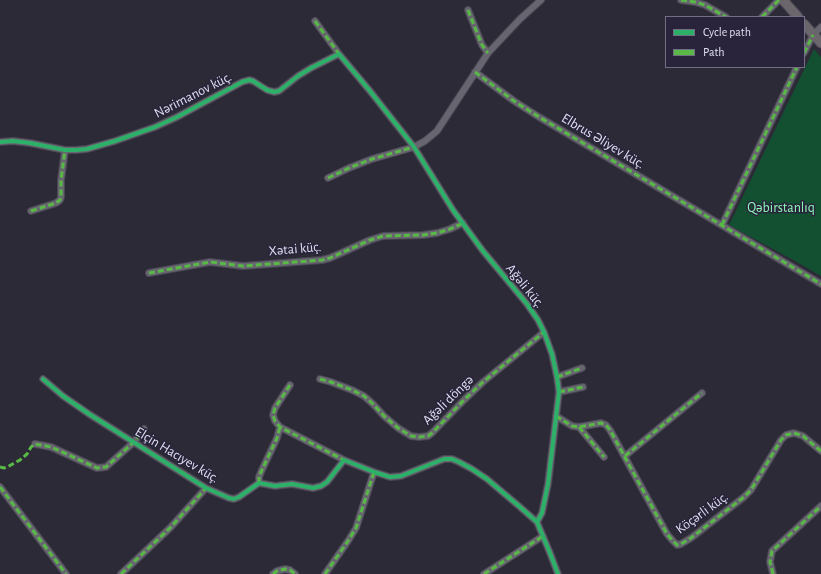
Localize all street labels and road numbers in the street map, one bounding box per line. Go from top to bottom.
street label: Nərimanov küç. [151,68,235,122]
street label: Elbrus Əliyev küç. [558,110,648,172]
street label: Xətai küç. [268,238,322,260]
street label: Ağəli küç. [502,261,548,311]
street label: Ağəli döngə [419,372,477,428]
street label: Elçin Hacıyev küç. [132,423,222,487]
street label: Köçərli küç. [672,488,732,538]

